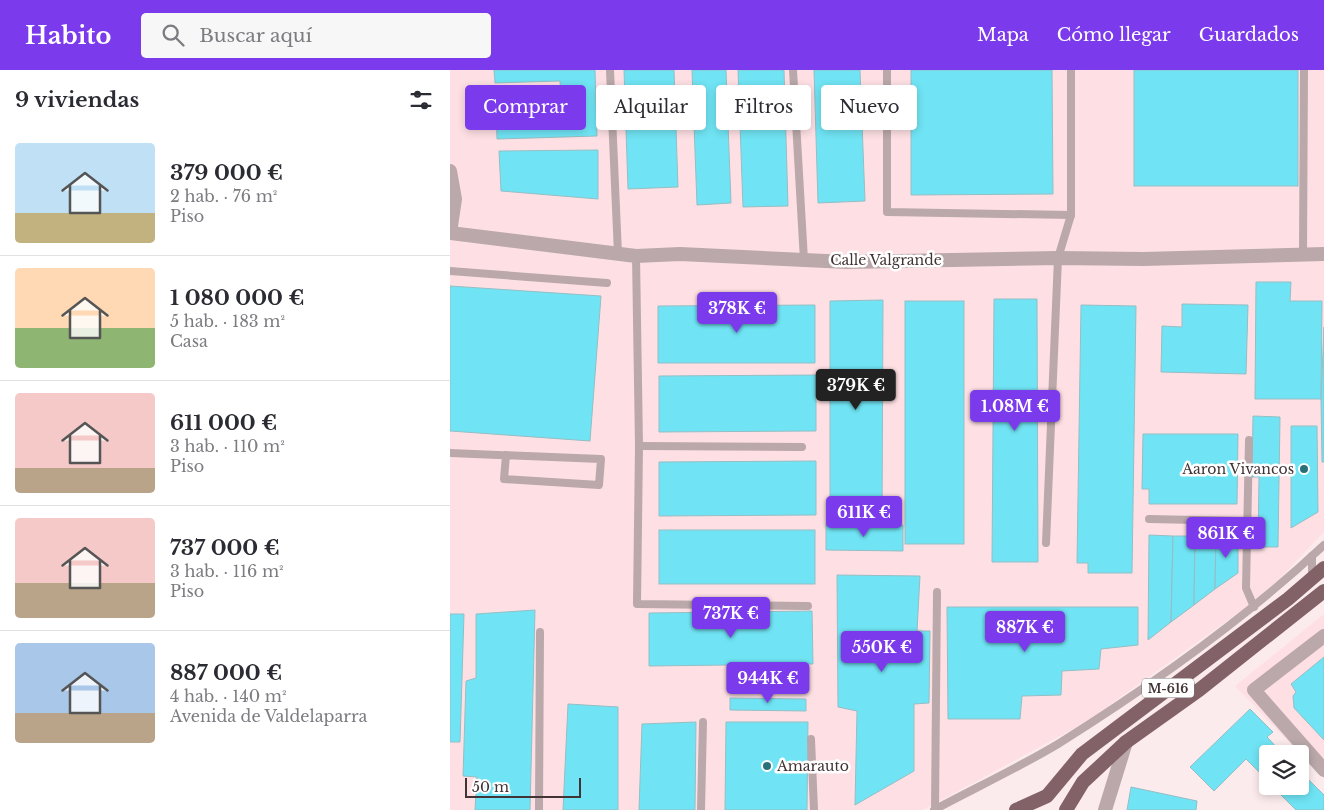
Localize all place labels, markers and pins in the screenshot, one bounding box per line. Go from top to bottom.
pin: 378K € [696,292,778,334]
pin: 379K € [815,368,897,411]
pin: 1.08M € [969,390,1061,432]
place label: Aaron Vivancos [1181,460,1294,478]
marker: Aaron Vivancos [1298,463,1310,475]
pin: 611K € [823,496,905,538]
pin: 861K € [1185,516,1267,559]
pin: 737K € [690,596,772,639]
pin: 887K € [984,610,1066,653]
pin: 550K € [841,630,923,673]
pin: 944K € [727,662,809,704]
place label: Amarauto [776,757,849,775]
marker: Amarauto [761,760,773,772]

